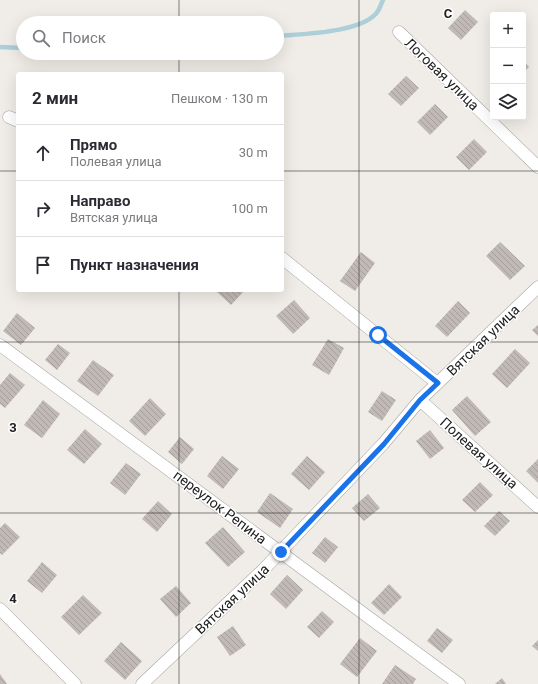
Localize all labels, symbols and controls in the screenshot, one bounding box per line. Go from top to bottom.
text: C [444,6,453,21]
map controls [490,12,526,120]
button: + [490,12,526,48]
search box [16,16,284,60]
icon: search [30,27,52,49]
text: Поиск [62,29,106,47]
street label: Логовая улица [402,35,482,113]
button: − [490,48,526,84]
button: layers [490,84,526,120]
text: 2 мин [32,88,78,108]
text: Пешком · 130 m [171,91,268,106]
text: Прямо [70,136,117,154]
icon: ahead [32,142,54,164]
text: 30 m [239,145,268,160]
text: Полевая улица [70,154,162,169]
text: Направо [70,192,131,210]
icon: right [32,198,54,220]
text: 100 m [231,201,268,216]
text: Вятская улица [70,210,158,225]
icon: arrive [32,254,54,276]
text: Пункт назначения [70,256,199,274]
street label: Вятская улица [443,301,523,379]
route start [369,326,387,344]
street label: Полевая улица [437,414,521,492]
text: 3 [9,420,17,435]
street label: переулок Репина [170,467,270,547]
route end [272,543,290,561]
street label: Вятская улица [192,561,272,637]
text: 4 [9,591,17,606]

